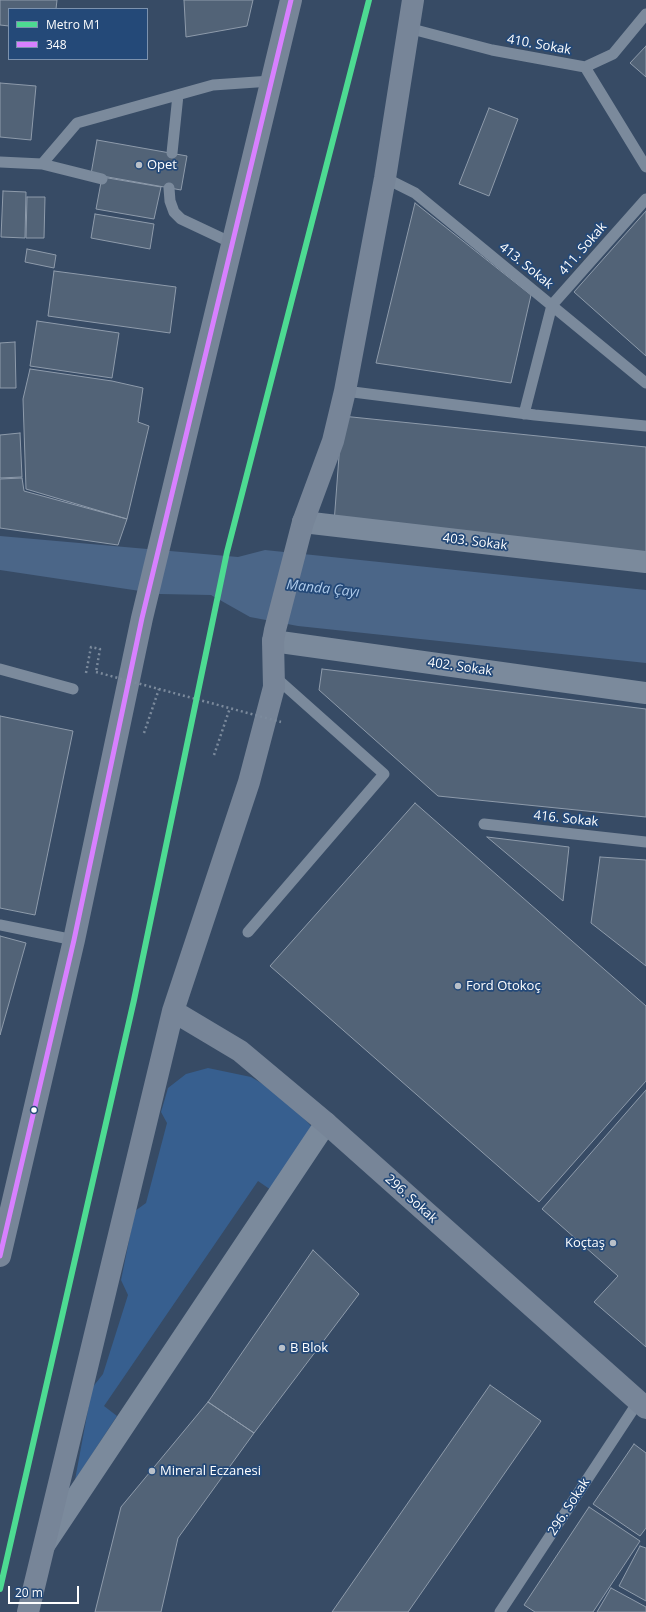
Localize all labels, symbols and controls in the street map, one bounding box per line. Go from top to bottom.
legend [8,8,148,60]
text: Metro M1 [46,16,101,33]
street label: 410. Sokak [506,32,572,58]
text: 348 [46,36,67,53]
place label: Opet [147,157,177,173]
marker: Opet [134,160,144,170]
street label: 411. Sokak [556,219,610,279]
street label: 413. Sokak [496,240,556,292]
street label: 403. Sokak [442,530,508,554]
water label: Manda Çayı [286,577,360,601]
street label: 402. Sokak [427,655,493,679]
street label: 416. Sokak [533,808,599,830]
place label: Ford Otokoç [466,978,541,994]
marker: Ford Otokoç [453,981,463,991]
unlabelled marker [29,1105,39,1115]
street label: 296. Sokak [382,1171,440,1227]
place label: Koçtaş [565,1235,605,1251]
marker: Koçtaş [608,1238,618,1248]
place label: B Blok [290,1340,328,1356]
marker: B Blok [277,1343,287,1353]
place label: Mineral Eczanesi [160,1463,261,1479]
marker: Mineral Eczanesi [147,1466,157,1476]
street label: 296. Sokak [545,1476,593,1538]
scale bar [10,1578,81,1604]
text: 20 m [15,1584,43,1601]

